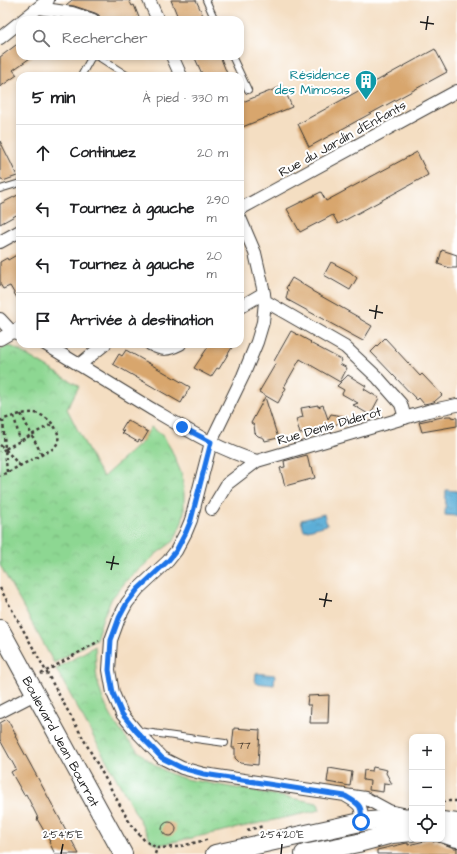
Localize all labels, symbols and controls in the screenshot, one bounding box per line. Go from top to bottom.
search box [16,16,244,60]
icon: search [30,27,52,49]
text: Rechercher [62,28,147,49]
place label: Résidence des Mimosas [275,66,350,99]
building icon: Résidence des Mimosas [353,68,379,101]
text: 5 min [32,86,75,110]
text: À pied · 330 m [143,89,228,107]
street label: Rue du Jardin d'Enfants [276,96,410,181]
icon: ahead [32,142,54,164]
text: Continuez [70,142,136,163]
text: 20 m [197,144,228,162]
text: 290 m [206,191,229,227]
icon: left [32,198,54,220]
text: Tournez à gauche [70,198,194,219]
text: 20 m [206,247,222,283]
icon: left [32,254,54,276]
text: Tournez à gauche [70,254,194,275]
icon: arrive [32,310,54,332]
text: Arrivée à destination [70,310,213,331]
street label: Rue Denis Diderot [275,402,384,449]
route end [173,418,191,436]
street label: Boulevard Jean Bourrat [18,673,104,811]
map controls [409,734,445,842]
button: + [409,734,445,770]
house number: 77 [237,738,251,753]
button: − [409,770,445,806]
button: locate [409,806,445,842]
route start [352,813,370,831]
text: 2°54'15"E [43,828,83,842]
text: 2°54'20"E [260,828,304,842]

